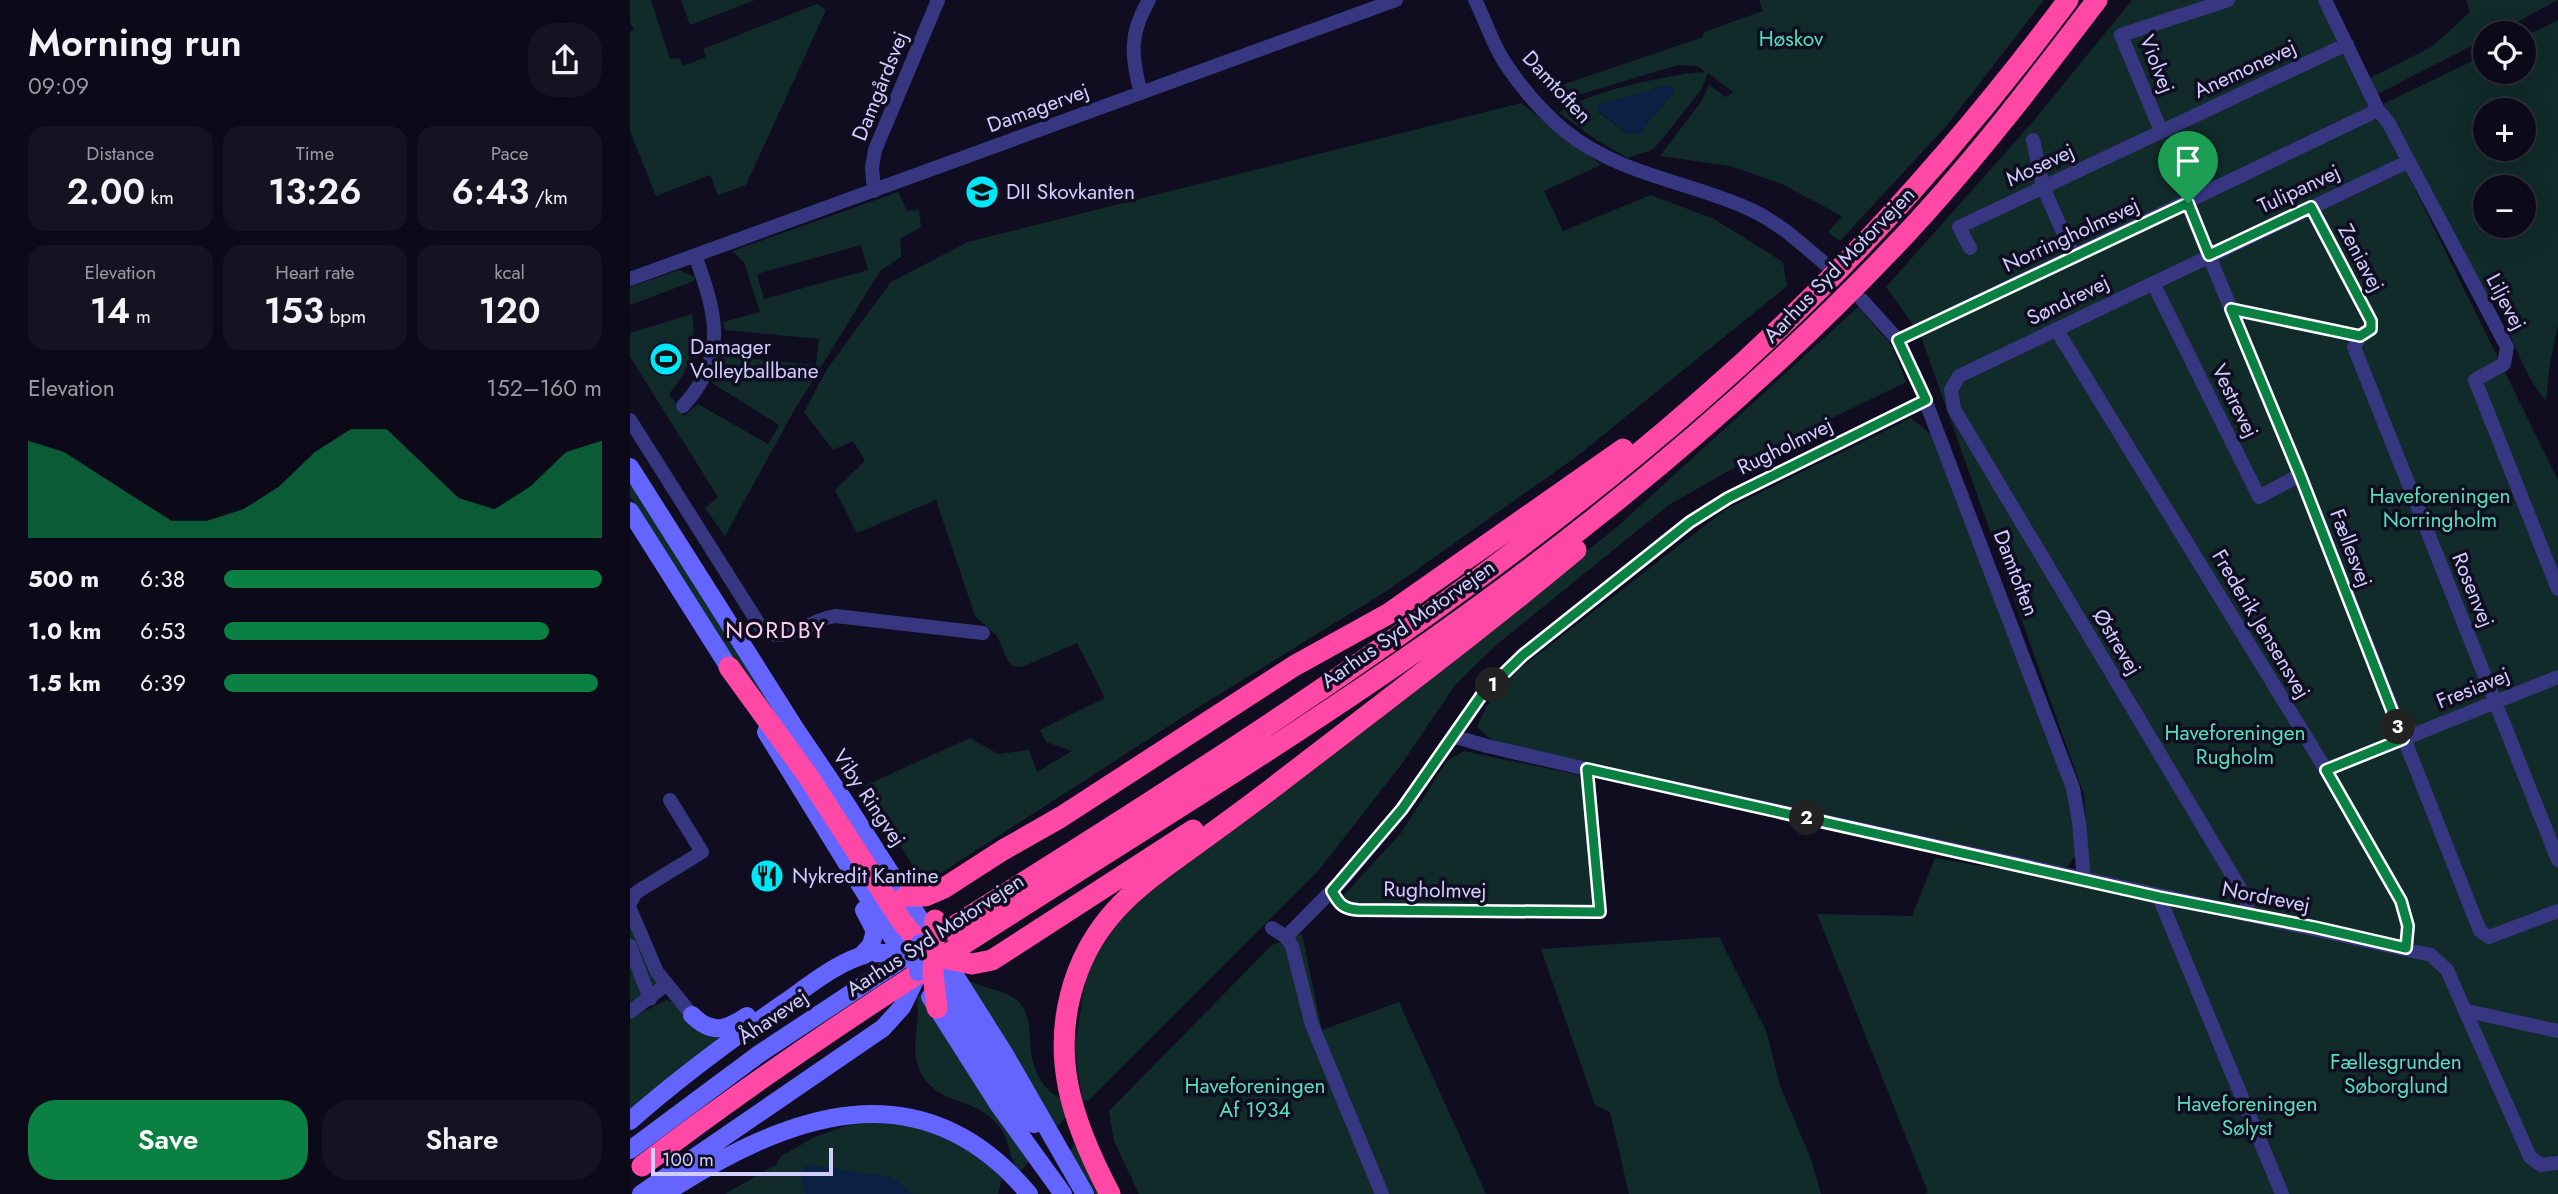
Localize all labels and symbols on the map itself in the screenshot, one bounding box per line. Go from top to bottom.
park label: Høskov [1759,24,1824,54]
street label: Damgårdsvej [844,27,916,145]
street label: Violvej [2132,30,2182,98]
street label: Anemonevej [2189,32,2301,106]
street label: Damtoften [1515,44,1599,130]
street label: Damagervej [983,76,1093,140]
pin [2158,131,2218,203]
street label: Mosevej [2001,136,2079,194]
street label: Tulipanvej [2253,157,2345,221]
school or university icon: DII Skovkanten [963,173,1001,211]
place label: DII Skovkanten [1006,177,1135,207]
street label: Aarhus Syd Motorvejen [1756,180,1922,350]
street label: Norringholmsvej [1998,190,2144,280]
street label: Zeniavej [2331,219,2391,297]
street label: Søndrevej [2022,267,2114,333]
street label: Liljevej [2479,268,2533,336]
place label: Damager Volleyballbane [690,332,819,386]
sports icon: Damager Volleyballbane [647,340,685,378]
street label: Vestrevej [2204,359,2266,443]
street label: Rugholmvej [1732,410,1838,482]
park label: Haveforeningen Norringholm [2369,481,2511,535]
street label: Fællesvej [2322,505,2380,591]
street label: Damtoften [1986,526,2046,620]
street label: Frederik Jensensvej [2205,544,2317,704]
street label: Rosenvej [2444,548,2502,632]
street label: Aarhus Syd Motorvejen [1315,552,1501,696]
street label: Østrevej [2085,603,2149,681]
district label: NORDBY [725,613,827,647]
street label: Fresiavej [2432,660,2514,716]
pin: 1 [1476,668,1510,702]
pin: 3 [2380,710,2416,744]
park label: Haveforeningen Rugholm [2164,718,2306,772]
street label: Viby Ringvej [825,743,913,853]
pin: 2 [1790,800,1824,836]
restaurant icon: Nykredit Kantine [748,857,786,895]
place label: Nykredit Kantine [792,861,939,891]
street label: Aarhus Syd Motorvejen [840,866,1030,1004]
street label: Rugholmvej [1383,874,1487,906]
street label: Nordrevej [2219,874,2313,920]
street label: Åhavevej [732,982,814,1052]
park label: Fællesgrunden Søborglund [2330,1047,2462,1101]
park label: Haveforeningen Af 1934 [1184,1071,1326,1125]
park label: Haveforeningen Sølyst [2176,1089,2318,1143]
scale bar [651,1145,833,1177]

